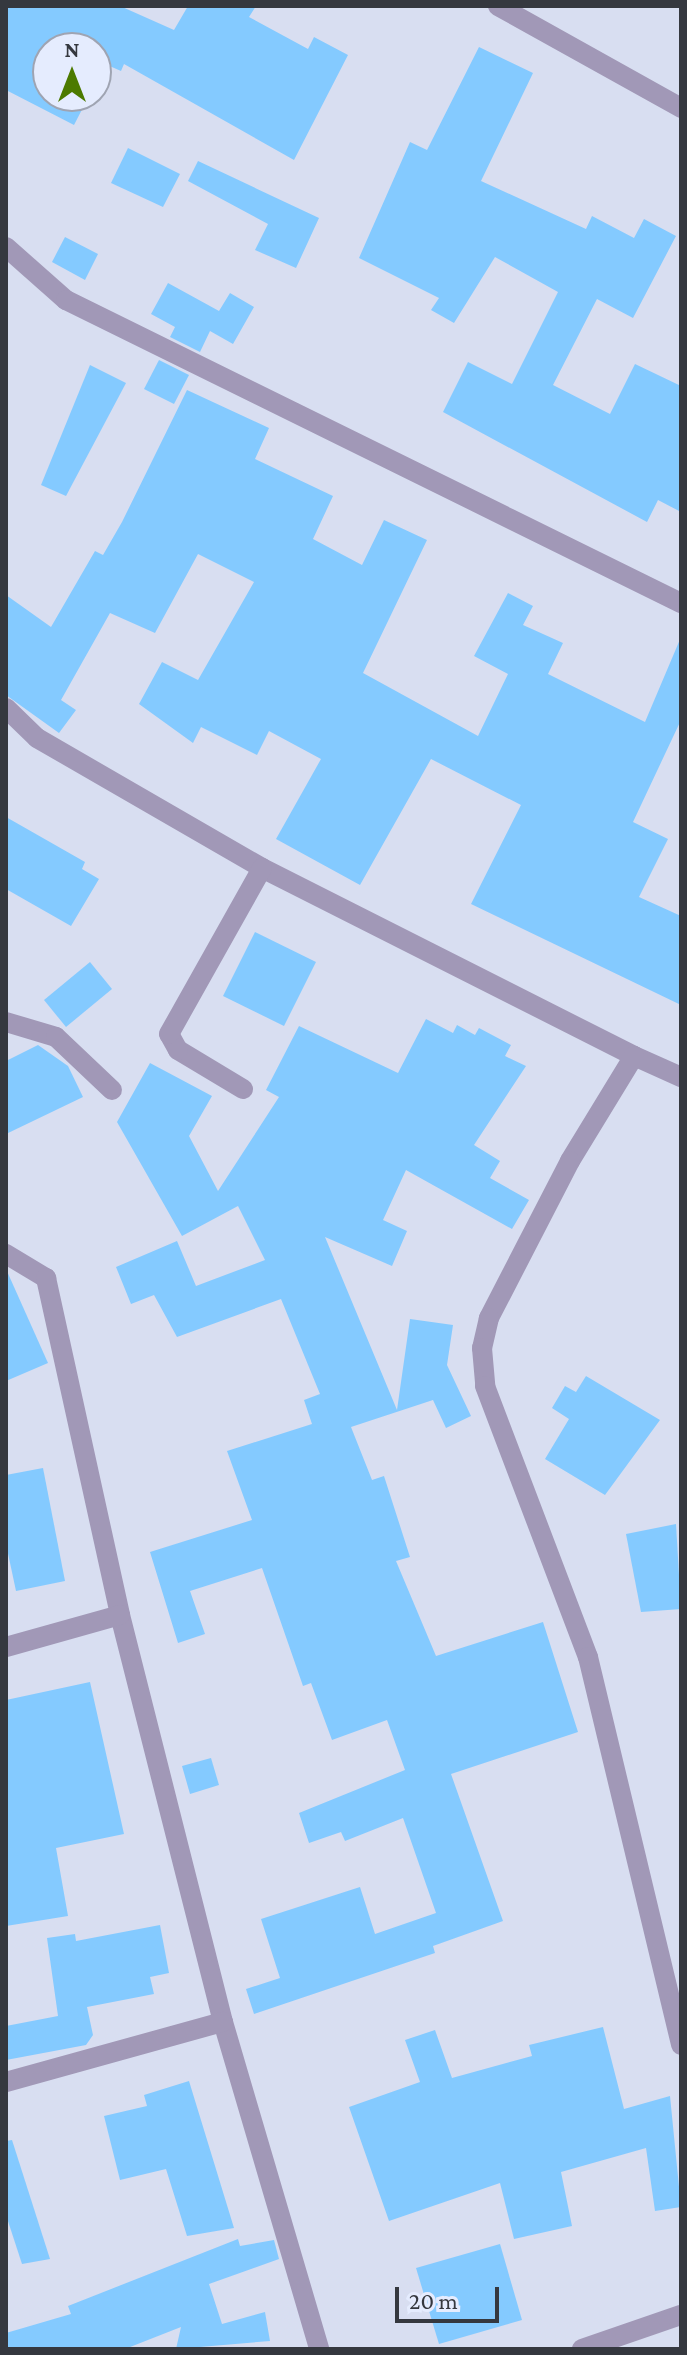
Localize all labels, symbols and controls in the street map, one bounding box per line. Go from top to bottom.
north arrow [32,32,112,112]
text: N [65,37,80,62]
scale bar [399,2271,503,2321]
text: 20 m [409,2287,458,2314]

